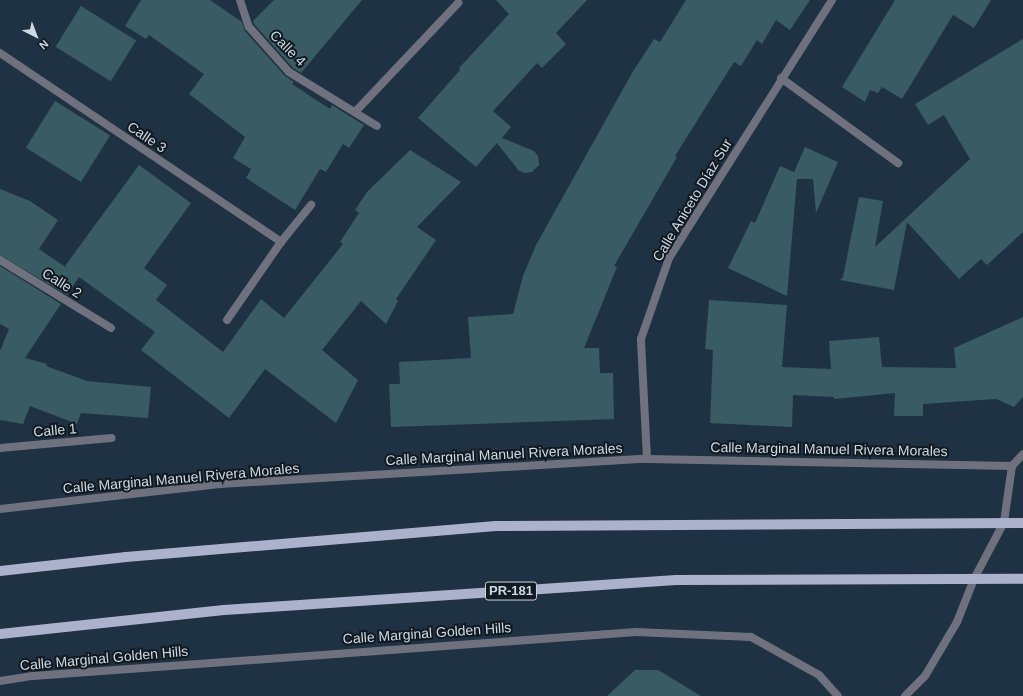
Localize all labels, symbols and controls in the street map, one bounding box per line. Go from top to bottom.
north arrow [16,16,56,56]
street label: Calle 4 [267,27,309,69]
text: N [37,38,51,52]
street label: Calle 3 [124,118,170,156]
street label: Calle Aniceto Díaz Sur [649,135,735,265]
street label: Calle 2 [39,264,85,302]
street label: Calle 1 [33,420,77,440]
street label: Calle Marginal Manuel Rivera Morales [385,439,623,469]
street label: Calle Marginal Manuel Rivera Morales [710,439,948,459]
street label: Calle Marginal Manuel Rivera Morales [62,459,300,497]
road number: PR-181 [484,580,538,602]
street label: Calle Marginal Golden Hills [342,619,512,647]
street label: Calle Marginal Golden Hills [19,642,189,674]

